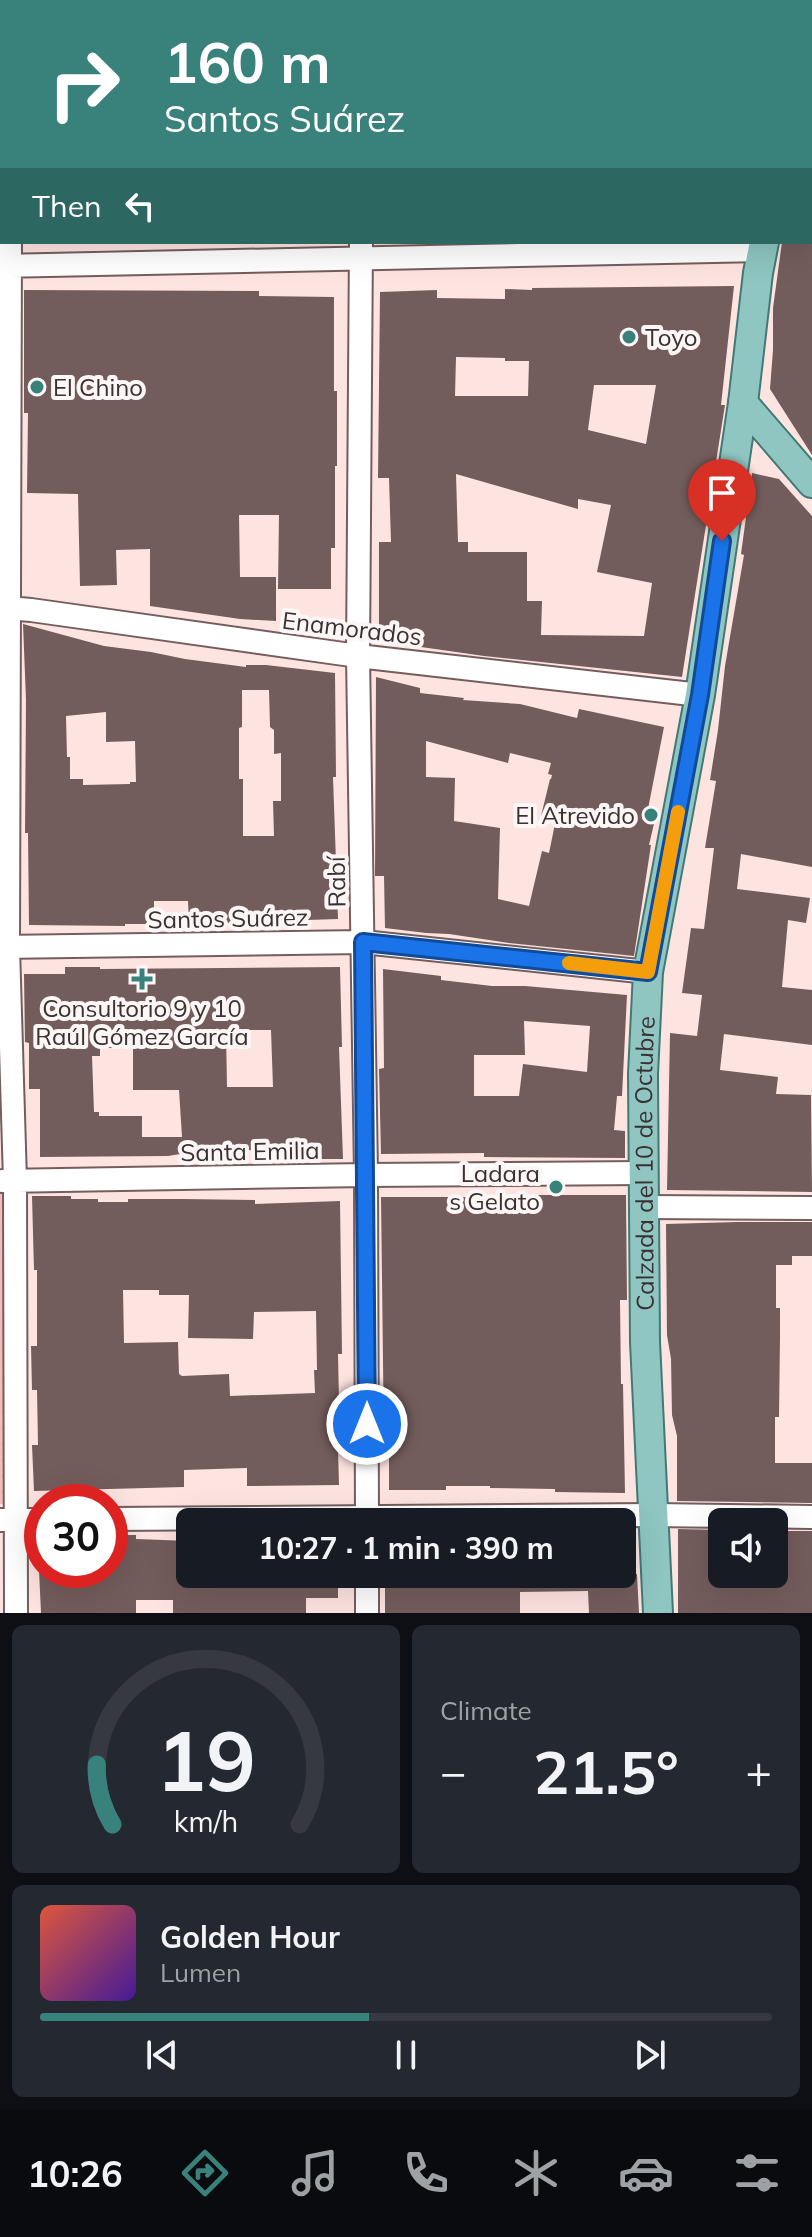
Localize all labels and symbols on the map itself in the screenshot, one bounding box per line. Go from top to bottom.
place label: Toyo [645,322,697,352]
marker: Toyo [620,328,638,346]
place label: El Chino [53,372,143,402]
marker: El Chino [28,378,46,396]
pin [688,459,756,541]
street label: Enamorados [281,605,423,651]
place label: El Atrevido [515,800,635,830]
marker: El Atrevido [642,806,660,824]
street label: Rabí [321,855,351,908]
street label: Santos Suárez [147,902,309,934]
marker: Consultorio 9 y 10 Raúl Gómez García [131,968,153,990]
place label: Consultorio 9 y 10 Raúl Gómez García [35,993,249,1051]
street label: Calzada del 10 de Octubre [628,1015,661,1311]
street label: Santa Emilia [180,1135,320,1167]
place label: Ladara s Gelato [449,1158,540,1216]
marker: Ladara s Gelato [547,1178,565,1196]
position arrow [325,1382,409,1466]
speed limit sign: 30 [24,1484,128,1588]

